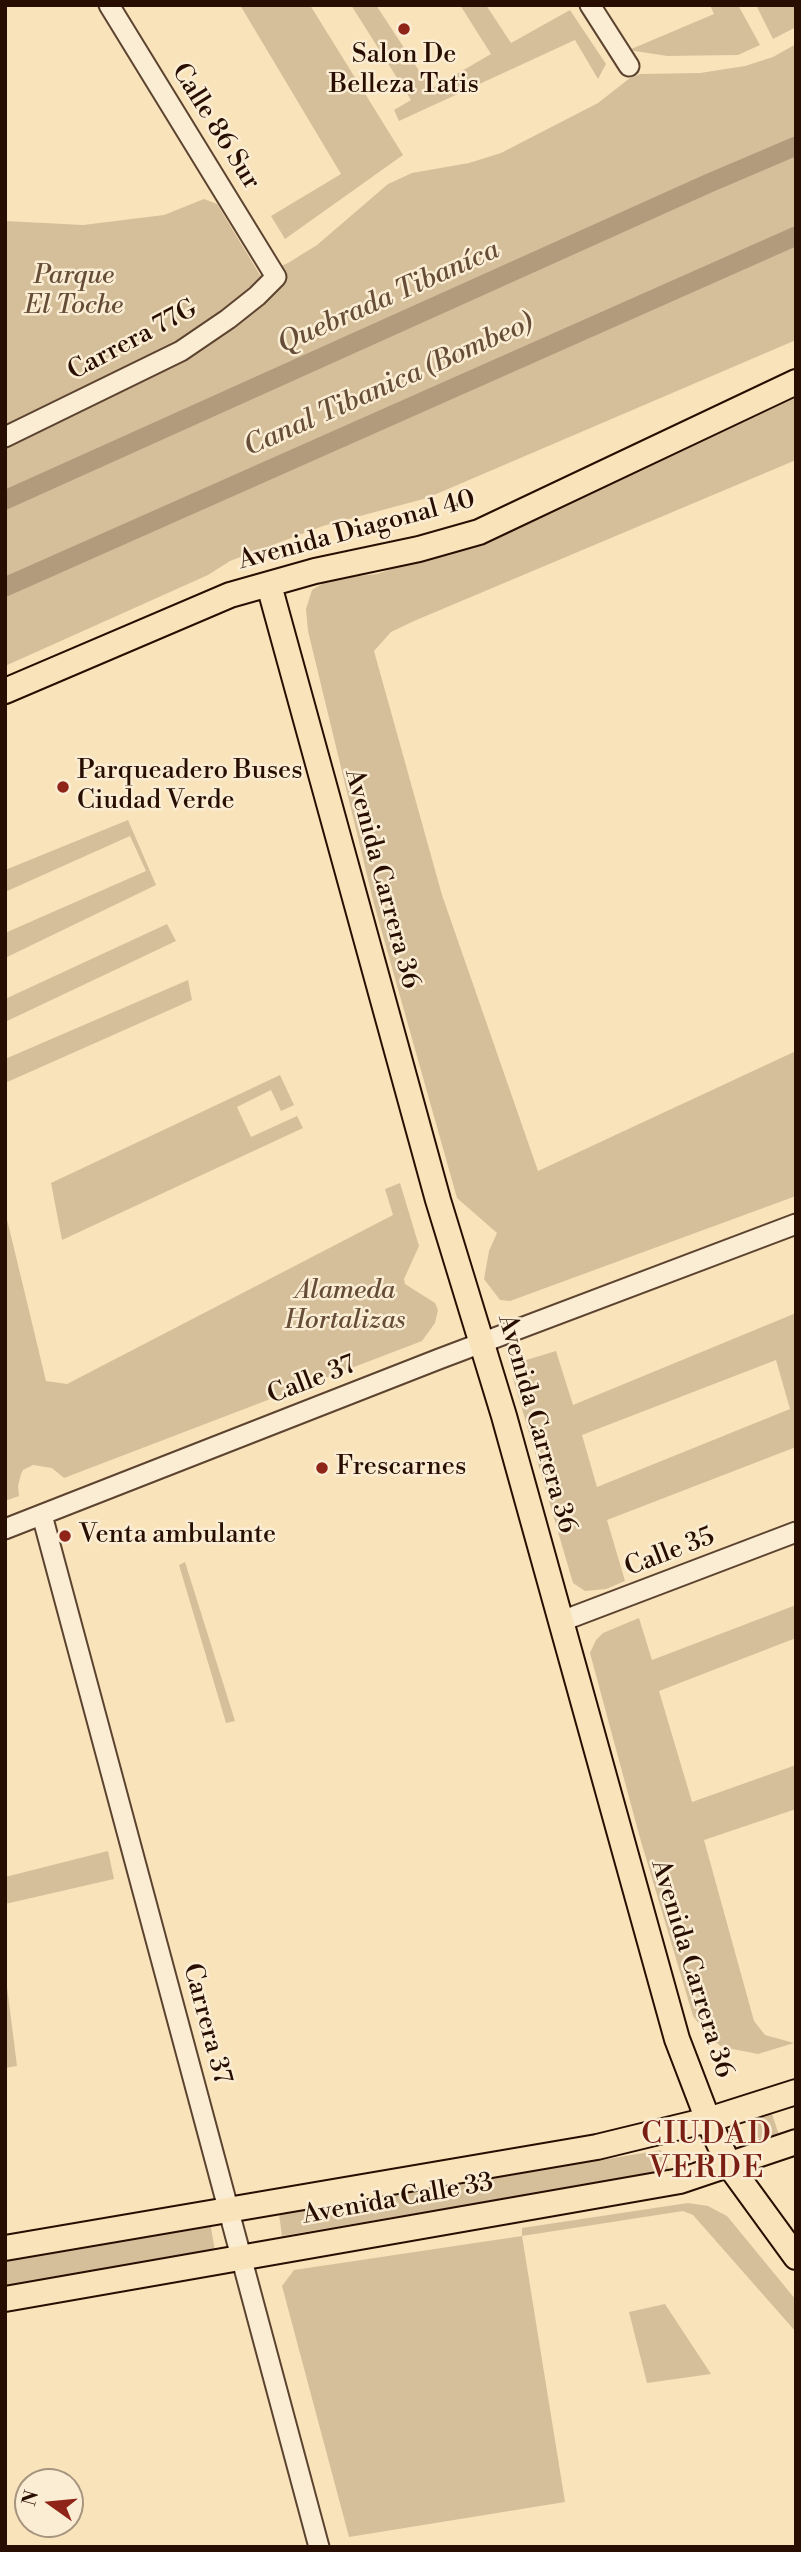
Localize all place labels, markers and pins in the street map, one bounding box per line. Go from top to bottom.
marker: Salon De Belleza Tatis [396,21,412,37]
place label: Salon De Belleza Tatis [329,40,479,102]
place label: Parqueadero Buses Ciudad Verde [77,756,303,818]
marker: Parqueadero Buses Ciudad Verde [55,779,71,795]
place label: Frescarnes [336,1452,466,1484]
marker: Frescarnes [314,1460,330,1476]
place label: Venta ambulante [79,1520,276,1552]
marker: Venta ambulante [57,1528,73,1544]

